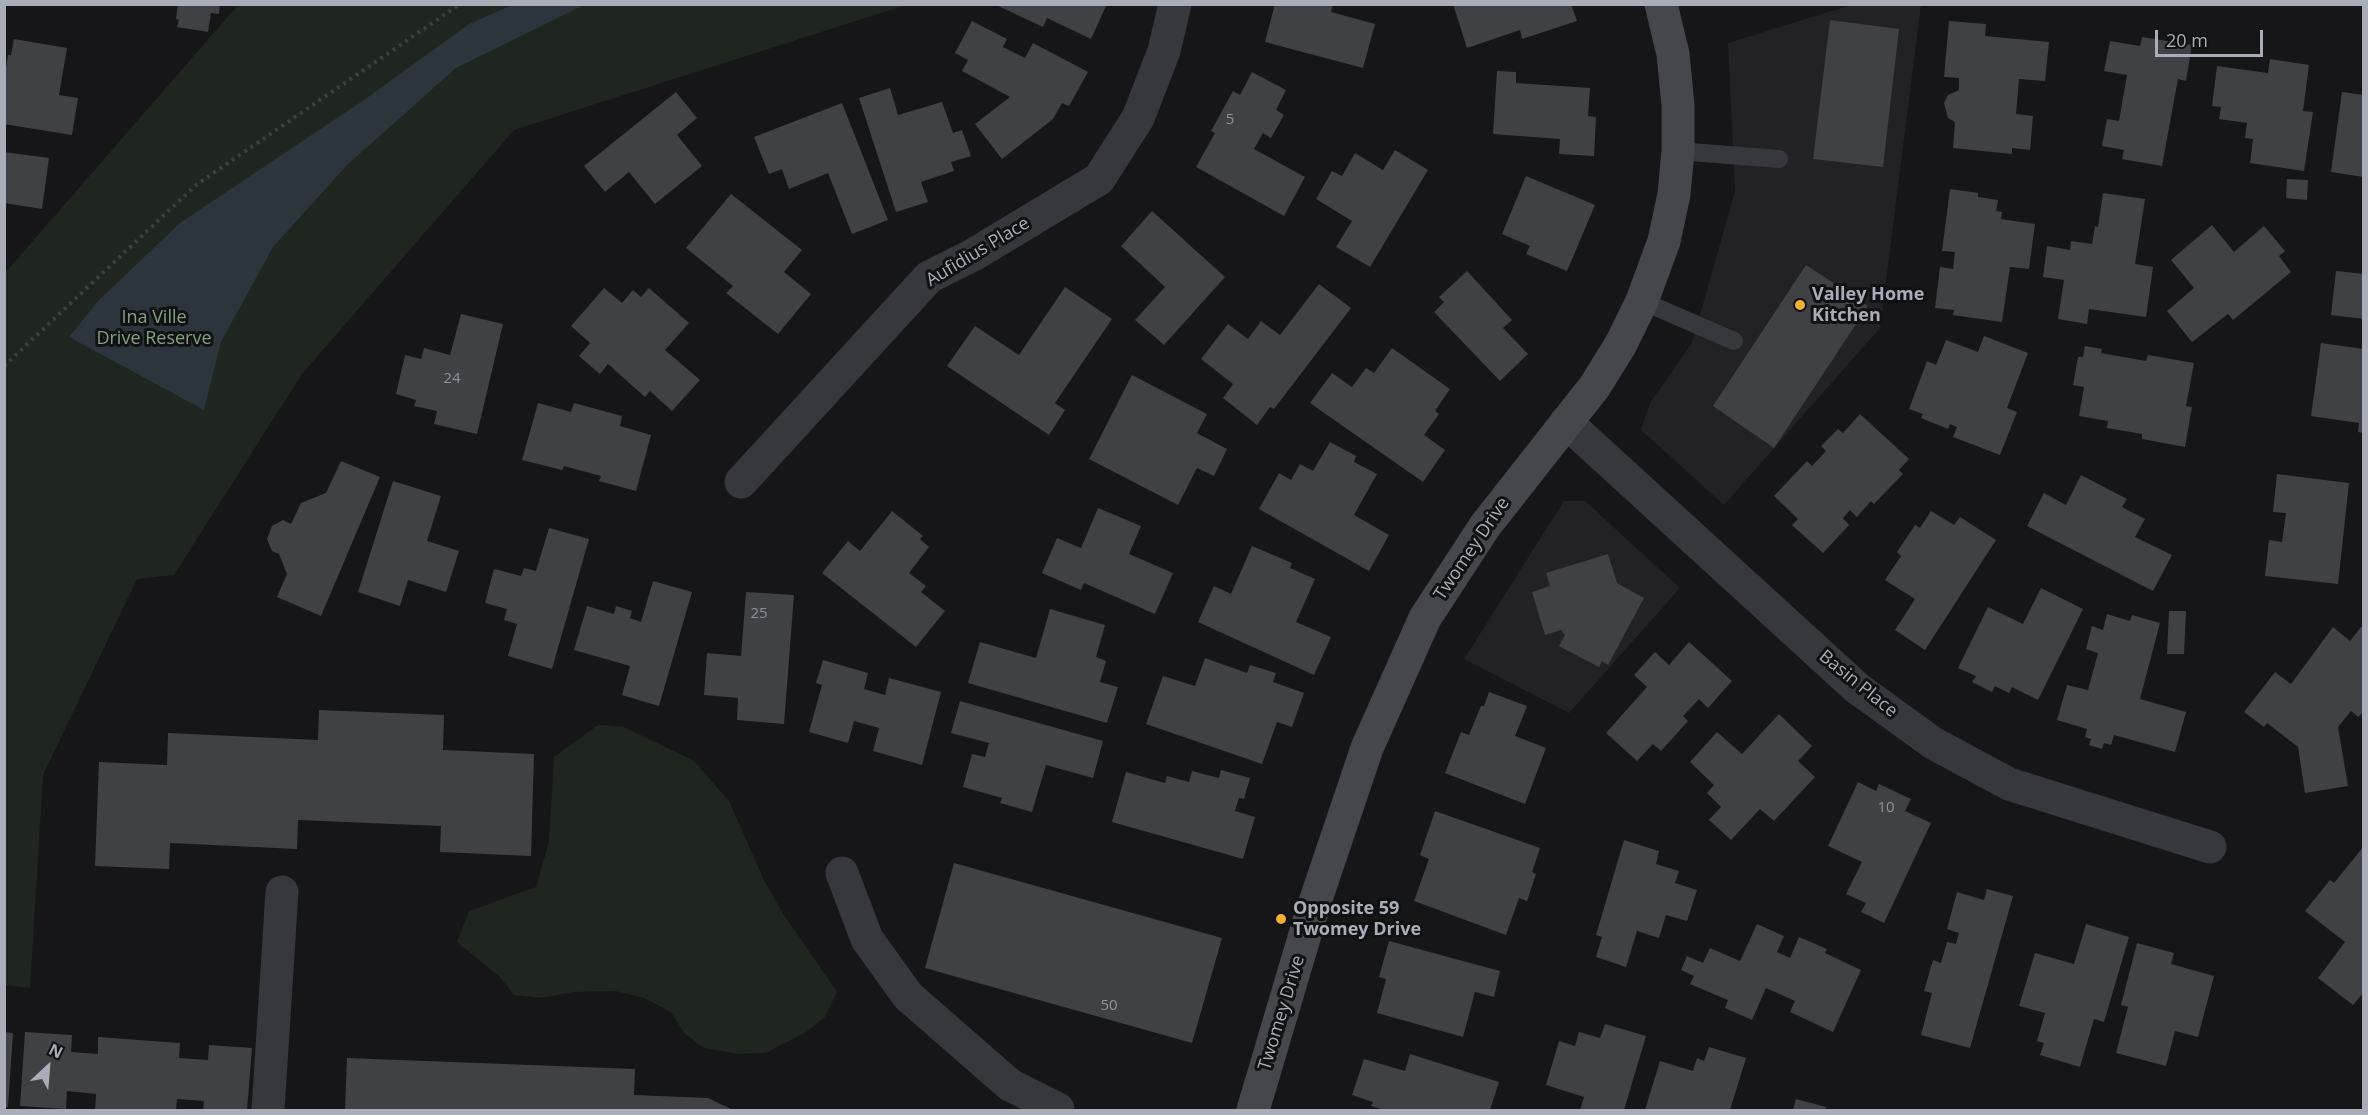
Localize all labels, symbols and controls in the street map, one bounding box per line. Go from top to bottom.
scale bar [2158,18,2266,56]
text: 20 m [2166,28,2208,52]
house number: 5 [1226,111,1234,129]
street label: Aufidius Place [922,213,1034,291]
place label: Valley Home Kitchen [1812,284,1924,326]
marker: Valley Home Kitchen [1793,298,1807,312]
park label: Ina Ville Drive Reserve [96,307,212,350]
house number: 24 [443,370,461,388]
street label: Twomey Drive [1430,494,1514,604]
house number: 25 [750,605,768,623]
street label: Basin Place [1814,646,1902,722]
house number: 10 [1877,799,1895,817]
place label: Opposite 59 Twomey Drive [1293,898,1421,940]
marker: Opposite 59 Twomey Drive [1274,912,1288,926]
street label: Twomey Drive [1254,953,1310,1073]
house number: 50 [1100,997,1118,1015]
north arrow [18,1037,78,1097]
text: N [45,1038,67,1064]

